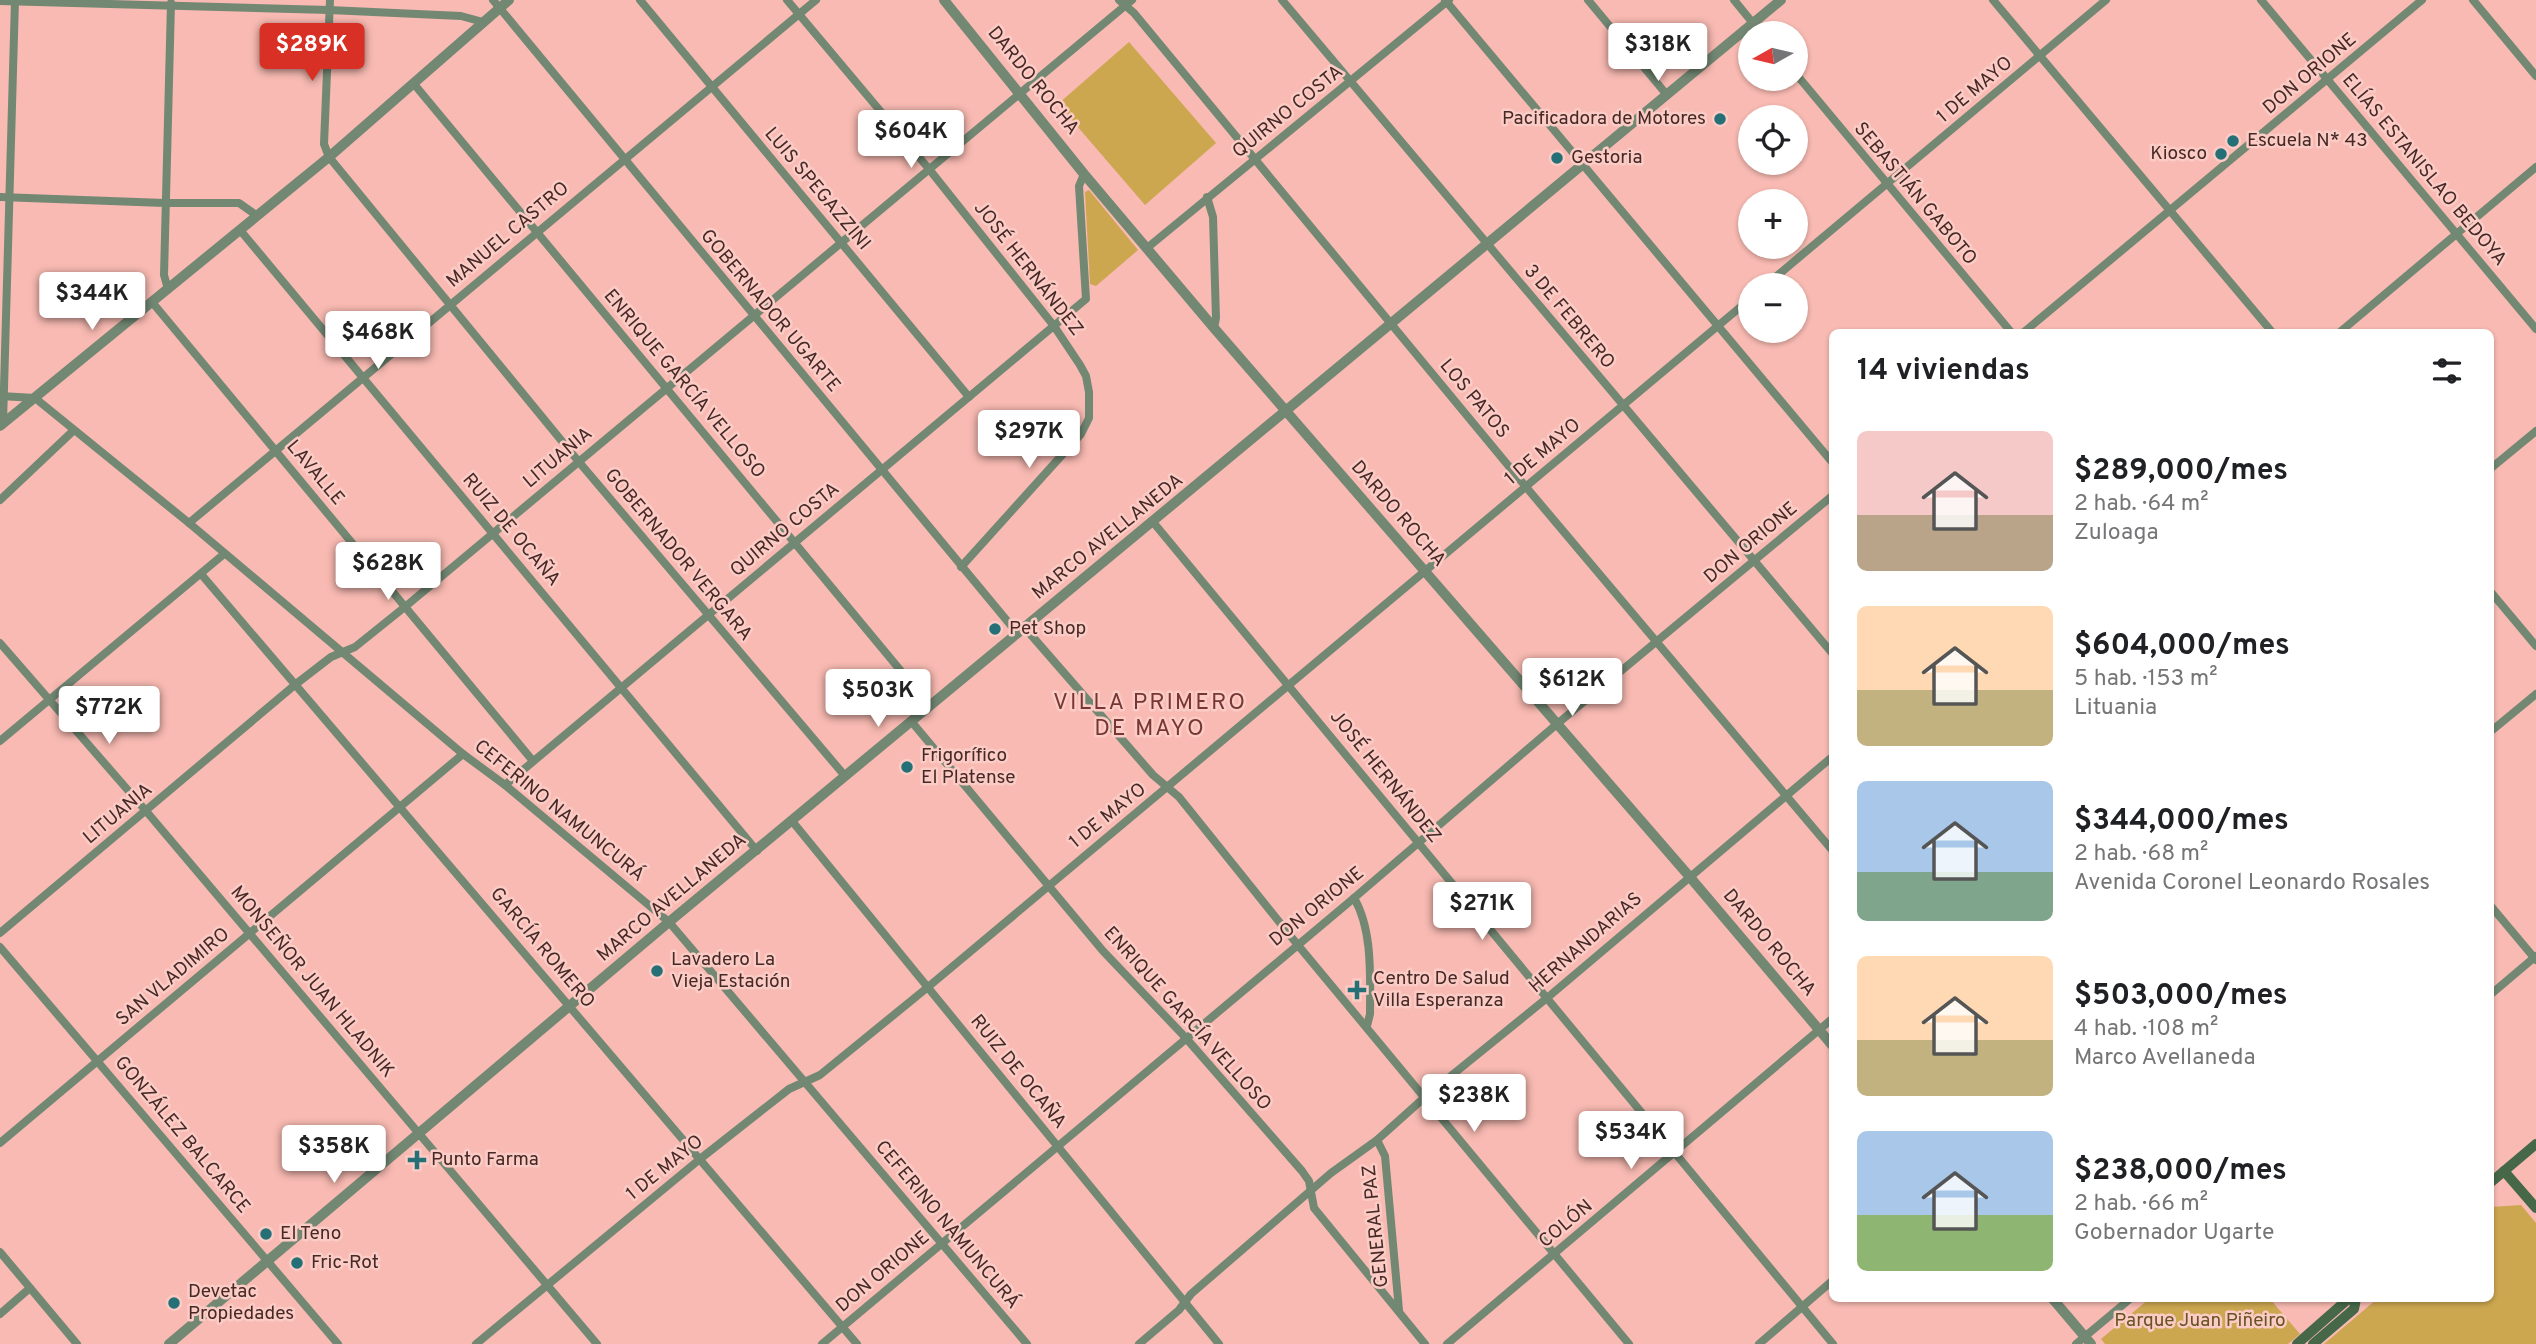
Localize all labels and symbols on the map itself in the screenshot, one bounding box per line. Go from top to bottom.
north arrow [1738,21,1808,91]
street label: DARDO ROCHA [982,22,1084,140]
pin: $289K [263,24,361,83]
pin: $318K [1609,24,1707,83]
street label: DON ORIONE [2258,28,2362,120]
street label: 1 DE MAYO [1932,51,2018,129]
street label: QUIRNO COSTA [1228,60,1348,164]
street label: ELÍAS ESTANISLAO BEDOYA [2336,68,2512,271]
place label: Pacificadora de Motores [1502,107,1706,131]
pin: $604K [862,110,960,170]
marker: Pacificadora de Motores [1712,111,1728,127]
street label: SEBASTIÁN GABOTO [1848,117,1983,270]
street label: LUIS SPEGAZZINI [759,123,875,255]
place label: Escuela N* 43 [2247,129,2368,153]
marker: Escuela N* 43 [2225,133,2241,149]
place label: Kiosco [2150,142,2207,166]
place label: Gestoria [1571,146,1642,170]
marker: Kiosco [2213,146,2229,162]
marker: Gestoria [1549,150,1565,166]
street label: MANUEL CASTRO [442,177,574,293]
street label: JOSÉ HERNÁNDEZ [968,196,1089,341]
street label: GOBERNADOR UGARTE [695,225,845,397]
street label: 3 DE FEBRERO [1518,260,1620,374]
pin: $344K [43,272,141,332]
street label: ENRIQUE GARCÍA VELLOSO [598,284,771,484]
pin: $468K [329,312,427,371]
street label: LOS PATOS [1434,354,1514,444]
pin: $297K [980,410,1078,470]
street label: 1 DE MAYO [1500,413,1586,491]
street label: LITUANIA [518,422,598,494]
street label: LAVALLE [281,435,349,511]
street label: DARDO ROCHA [1345,456,1451,572]
street label: GOBERNADOR VERGARA [599,464,757,646]
street label: RUIZ DE OCAÑA [457,468,566,591]
street label: MARCO AVELLANEDA [1028,469,1188,605]
street label: QUIRNO COSTA [725,477,845,583]
street label: DON ORIONE [1699,497,1803,589]
pin: $628K [339,542,437,602]
place label: Pet Shop [1009,617,1086,641]
marker: Pet Shop [987,621,1003,637]
pin: $612K [1523,658,1621,718]
pin: $503K [829,670,927,729]
pin: $772K [60,686,158,746]
district label: VILLA PRIMERO DE MAYO [1053,689,1247,744]
street label: JOSÉ HERNÁNDEZ [1324,705,1447,848]
street label: CEFERINO NAMUNCURÁ [469,734,650,887]
place label: Frigorífico El Platense [921,744,1016,790]
marker: Frigorífico El Platense [899,759,915,775]
street label: LITUANIA [78,778,158,850]
street label: 1 DE MAYO [1065,778,1151,854]
street label: MARCO AVELLANEDA [592,829,752,967]
street label: DON ORIONE [1265,862,1369,952]
street label: MONSEÑOR JUAN HLADNIK [225,880,400,1083]
street label: GARCÍA ROMERO [484,882,600,1013]
pin: $271K [1433,883,1531,942]
street label: DARDO ROCHA [1717,884,1821,1002]
street label: HERNANDARIAS [1524,887,1648,999]
street label: ENRIQUE GARCÍA VELLOSO [1098,921,1277,1116]
street label: SAN VLADIMIRO [111,922,235,1032]
place label: Lavadero La Vieja Estación [671,948,790,994]
marker: Lavadero La Vieja Estación [649,963,665,979]
place label: Centro De Salud Villa Esperanza [1373,967,1510,1013]
marker: Centro De Salud Villa Esperanza [1347,980,1367,1000]
street label: RUIZ DE OCAÑA [965,1009,1072,1134]
street label: GONZÁLEZ BALCARCE [109,1051,256,1219]
pin: $238K [1425,1074,1523,1134]
pin: $534K [1582,1112,1680,1171]
pin: $358K [285,1126,383,1185]
street label: 1 DE MAYO [622,1130,708,1206]
street label: CEFERINO NAMUNCURÁ [869,1135,1025,1314]
place label: Punto Farma [431,1148,539,1172]
marker: Punto Farma [409,1152,425,1168]
street label: GENERAL PAZ [1358,1163,1394,1289]
street label: COLÓN [1533,1194,1598,1254]
place label: El Teno [280,1222,341,1246]
marker: El Teno [258,1226,274,1242]
street label: DON ORIONE [831,1226,935,1318]
place label: Fric-Rot [311,1251,379,1275]
marker: Fric-Rot [289,1255,305,1271]
place label: Devetac Propiedades [188,1280,294,1326]
marker: Devetac Propiedades [166,1295,182,1311]
park label: Parque Juan Piñeiro [2114,1309,2286,1333]

